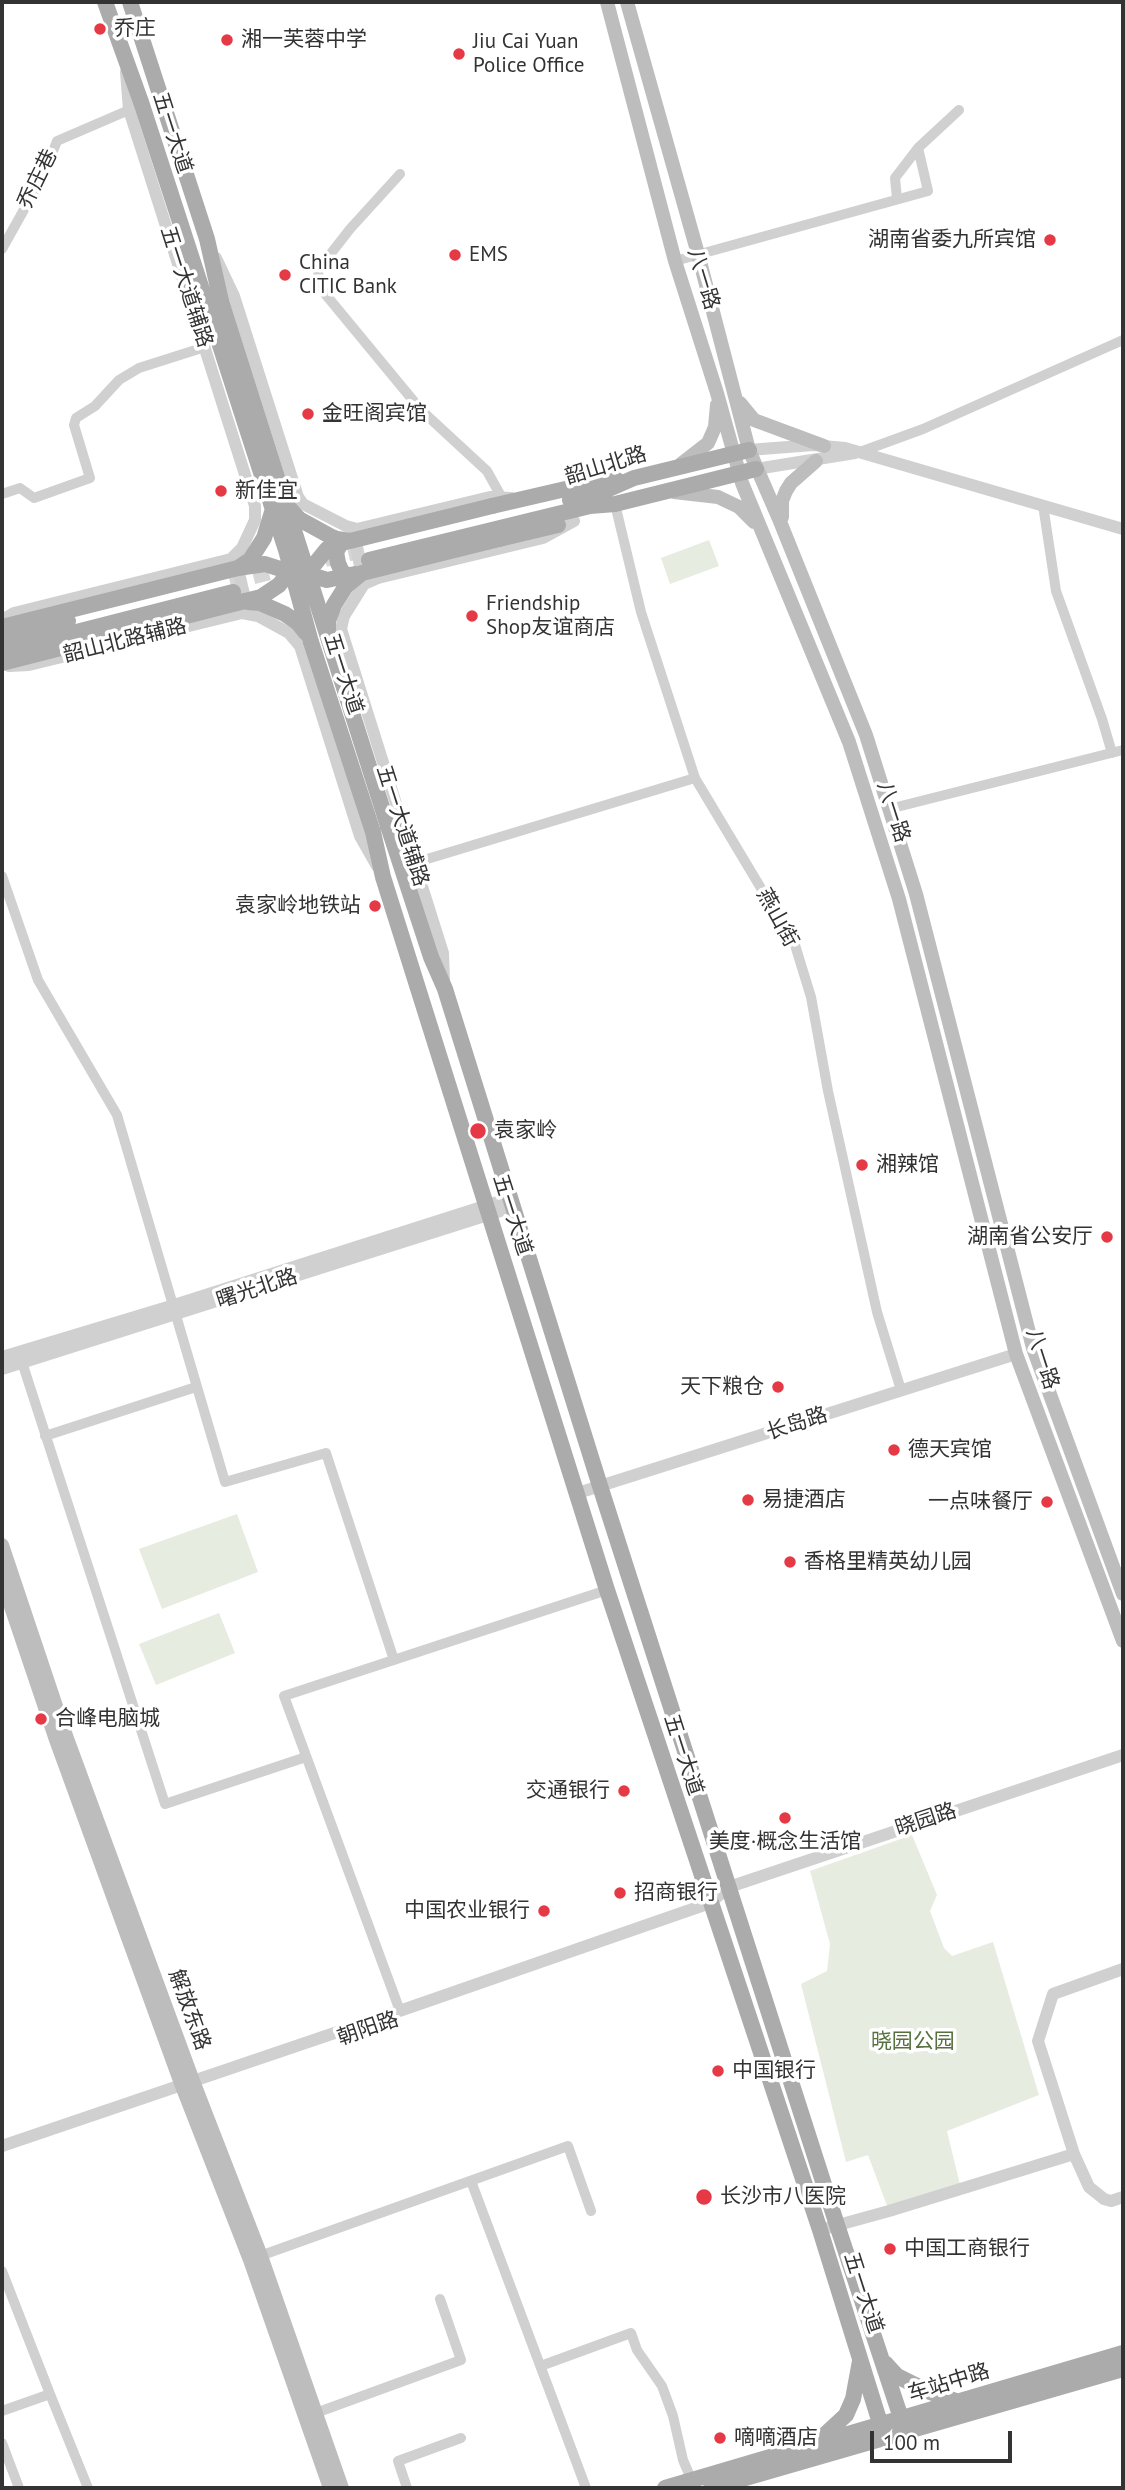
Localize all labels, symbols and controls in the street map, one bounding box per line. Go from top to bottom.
place label: 乔庄 [114,16,156,42]
marker: 乔庄 [92,21,108,37]
place label: 湘一芙蓉中学 [241,27,367,53]
place label: Jiu Cai Yuan Police Office [473,29,584,79]
marker: 湘一芙蓉中学 [219,32,235,48]
marker: Jiu Cai Yuan Police Office [451,46,467,62]
street label: 五一大道 [147,89,197,177]
street label: 乔庄巷 [13,145,63,213]
street label: 五一大道辅路 [155,223,217,351]
place label: 湖南省委九所宾馆 [868,227,1036,253]
marker: 湖南省委九所宾馆 [1042,232,1058,248]
place label: EMS [469,242,508,268]
street label: 八一路 [682,245,724,313]
marker: EMS [447,247,463,263]
place label: China CITIC Bank [299,250,397,300]
marker: China CITIC Bank [277,267,293,283]
place label: 金旺阁宾馆 [322,401,427,427]
marker: 金旺阁宾馆 [300,406,316,422]
street label: 韶山北路 [562,442,650,490]
place label: 新佳宜 [235,478,298,504]
marker: 新佳宜 [213,483,229,499]
place label: Friendship Shop友谊商店 [486,591,615,641]
marker: Friendship Shop友谊商店 [464,608,480,624]
street label: 韶山北路辅路 [61,614,189,668]
street label: 五一大道 [318,630,368,718]
street label: 五一大道辅路 [371,762,433,890]
street label: 八一路 [871,778,915,846]
street label: 燕山街 [751,884,803,952]
place label: 袁家岭地铁站 [235,893,361,919]
marker: 袁家岭地铁站 [367,898,383,914]
place label: 袁家岭 [494,1118,557,1144]
marker: 袁家岭 [468,1121,488,1141]
place label: 湘辣馆 [876,1152,939,1178]
marker: 湘辣馆 [854,1157,870,1173]
street label: 五一大道 [487,1171,537,1259]
place label: 湖南省公安厅 [967,1224,1093,1250]
marker: 湖南省公安厅 [1099,1229,1115,1245]
street label: 曙光北路 [213,1264,301,1314]
street label: 八一路 [1020,1325,1064,1393]
place label: 天下粮仓 [680,1374,764,1400]
marker: 天下粮仓 [770,1379,786,1395]
street label: 长岛路 [763,1402,831,1446]
place label: 德天宾馆 [908,1437,992,1463]
marker: 德天宾馆 [886,1442,902,1458]
place label: 易捷酒店 [762,1487,846,1513]
place label: 一点味餐厅 [928,1489,1033,1515]
marker: 易捷酒店 [740,1492,756,1508]
marker: 一点味餐厅 [1039,1494,1055,1510]
place label: 香格里精英幼儿园 [804,1549,972,1575]
marker: 香格里精英幼儿园 [782,1554,798,1570]
place label: 合峰电脑城 [55,1706,160,1732]
marker: 合峰电脑城 [33,1711,49,1727]
street label: 五一大道 [658,1711,708,1799]
place label: 交通银行 [526,1778,610,1804]
marker: 交通银行 [616,1783,632,1799]
street label: 晓园路 [892,1798,960,1842]
marker: 美度·概念生活馆 [777,1810,793,1826]
place label: 美度·概念生活馆 [709,1829,861,1855]
place label: 招商银行 [634,1880,718,1906]
marker: 招商银行 [612,1885,628,1901]
place label: 中国农业银行 [404,1898,530,1924]
marker: 中国农业银行 [536,1903,552,1919]
street label: 解放东路 [163,1966,215,2054]
street label: 朝阳路 [334,2007,402,2051]
park label: 晓园公园 [871,2029,955,2055]
place label: 中国银行 [732,2058,816,2084]
marker: 中国银行 [710,2063,726,2079]
place label: 长沙市八医院 [720,2184,846,2210]
marker: 长沙市八医院 [694,2187,714,2207]
place label: 中国工商银行 [904,2236,1030,2262]
marker: 中国工商银行 [882,2241,898,2257]
street label: 五一大道 [838,2249,888,2337]
street label: 车站中路 [905,2359,993,2407]
scale bar [873,2416,1015,2460]
place label: 嘀嘀酒店 [734,2425,818,2451]
text: 100 m [883,2429,940,2456]
marker: 嘀嘀酒店 [712,2430,728,2446]

